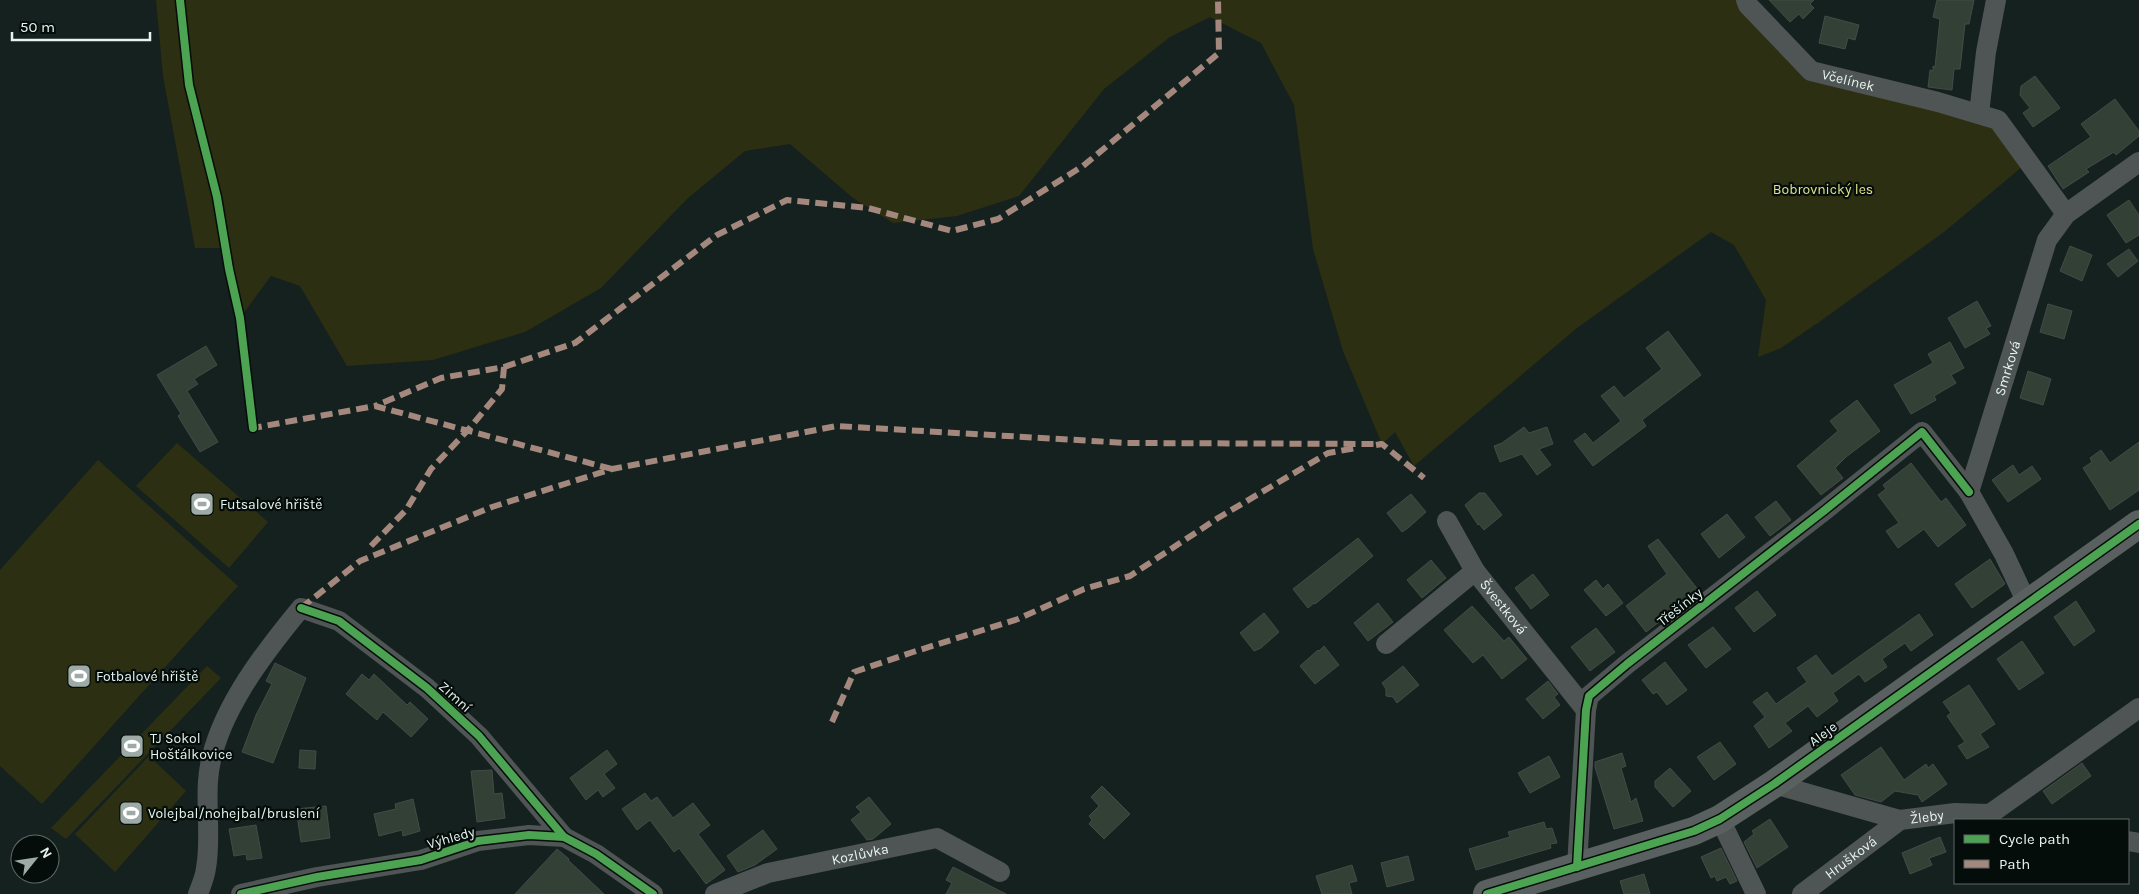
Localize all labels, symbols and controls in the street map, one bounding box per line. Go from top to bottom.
scale bar [12,10,150,42]
text: 50 m [20,18,55,36]
street label: Včelínek [1820,65,1876,95]
park label: Bobrovnický les [1773,181,1873,198]
street label: Smrková [1991,338,2024,398]
sports icon: Futsalové hřiště [189,491,215,517]
place label: Futsalové hřiště [220,496,322,513]
street label: Švestková [1477,576,1531,638]
street label: Třešínky [1654,584,1706,630]
sports icon: Fotbalové hřiště [66,663,92,689]
place label: Fotbalové hřiště [96,668,198,685]
street label: Zimní [435,678,475,717]
street label: Aleje [1806,718,1840,750]
place label: TJ Sokol Hošťálkovice [150,730,232,763]
sports icon: TJ Sokol Hošťálkovice [119,733,145,759]
sports icon: Volejbal/nohejbal/bruslení [118,800,144,826]
place label: Volejbal/nohejbal/bruslení [148,805,320,822]
street label: Žleby [1909,806,1945,827]
legend [1954,819,2129,884]
street label: Výhledy [425,823,477,853]
text: Cycle path [1999,830,2070,848]
street label: Hrušková [1821,832,1880,882]
north arrow [10,834,60,884]
street label: Kozlůvka [830,840,890,868]
text: N [36,844,56,861]
text: Path [1999,855,2030,873]

